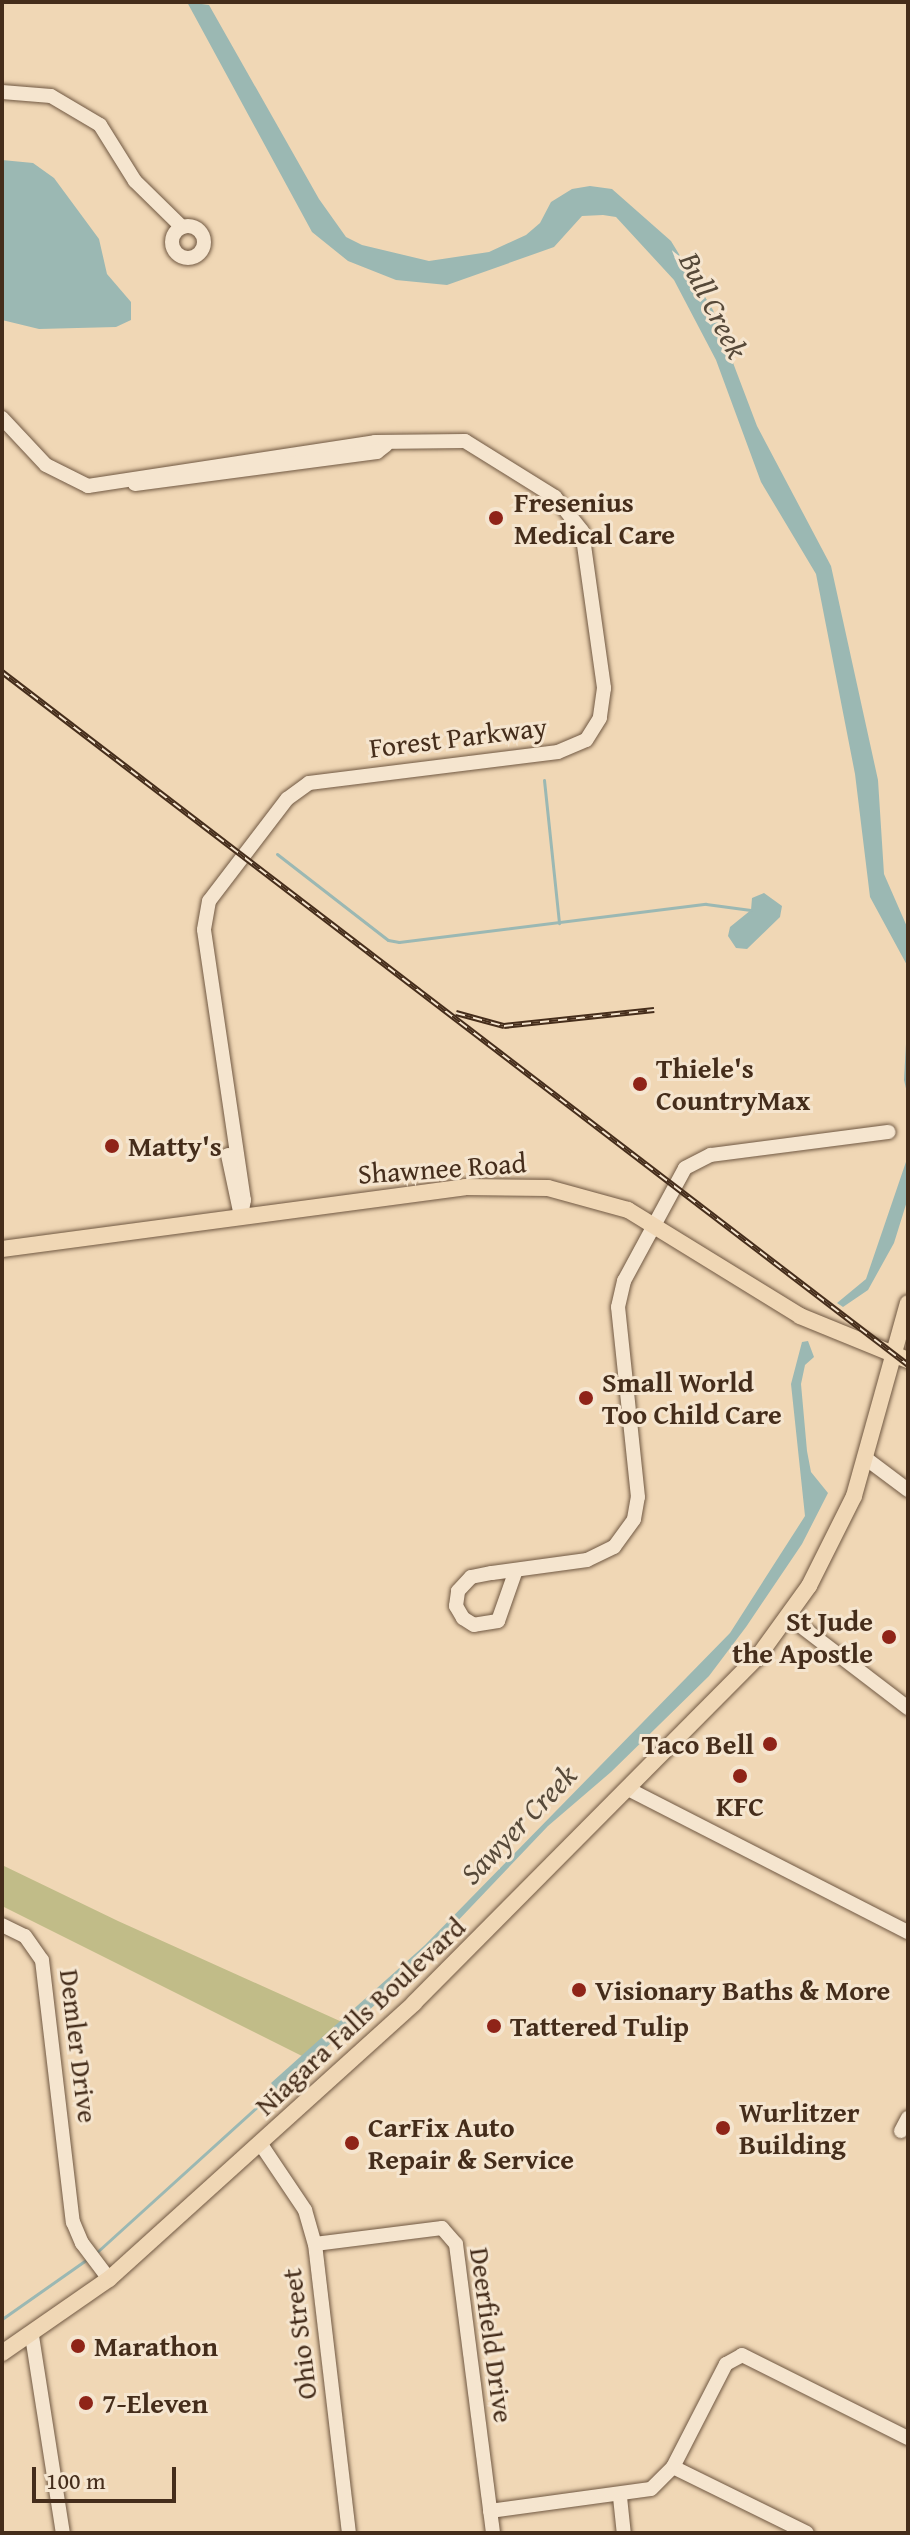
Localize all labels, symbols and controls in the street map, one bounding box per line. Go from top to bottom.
water label: Bull Creek [672,246,756,364]
place label: Fresenius Medical Care [514,485,675,551]
marker: Fresenius Medical Care [485,507,507,529]
street label: Forest Parkway [367,709,549,765]
place label: Thiele's CountryMax [656,1051,810,1117]
marker: Thiele's CountryMax [631,1075,649,1093]
place label: Matty's [128,1129,222,1163]
marker: Matty's [103,1137,121,1155]
street label: Shawnee Road [357,1145,527,1191]
place label: Small World Too Child Care [602,1365,782,1431]
marker: Small World Too Child Care [577,1389,595,1407]
place label: St Jude the Apostle [732,1604,873,1670]
marker: St Jude the Apostle [880,1628,898,1646]
place label: Taco Bell [642,1727,754,1761]
marker: Taco Bell [761,1735,779,1753]
water label: Sawyer Creek [452,1757,584,1891]
marker: KFC [731,1767,749,1785]
place label: KFC [716,1789,764,1823]
street label: Niagara Falls Boulevard [248,1910,472,2122]
street label: Demler Drive [53,1967,105,2125]
place label: Visionary Baths & More [595,1973,890,2007]
marker: Visionary Baths & More [570,1981,588,1999]
place label: Tattered Tulip [510,2009,689,2043]
marker: Tattered Tulip [485,2017,503,2035]
place label: Wurlitzer Building [739,2095,860,2161]
place label: CarFix Auto Repair & Service [368,2110,574,2176]
marker: Wurlitzer Building [714,2119,732,2137]
marker: CarFix Auto Repair & Service [343,2134,361,2152]
street label: Deerfield Drive [463,2245,521,2425]
street label: Ohio Street [274,2267,324,2401]
place label: Marathon [94,2329,218,2363]
marker: Marathon [69,2337,87,2355]
place label: 7-Eleven [102,2386,208,2420]
marker: 7-Eleven [77,2394,95,2412]
scale bar [36,2451,180,2501]
text: 100 m [46,2463,106,2498]

